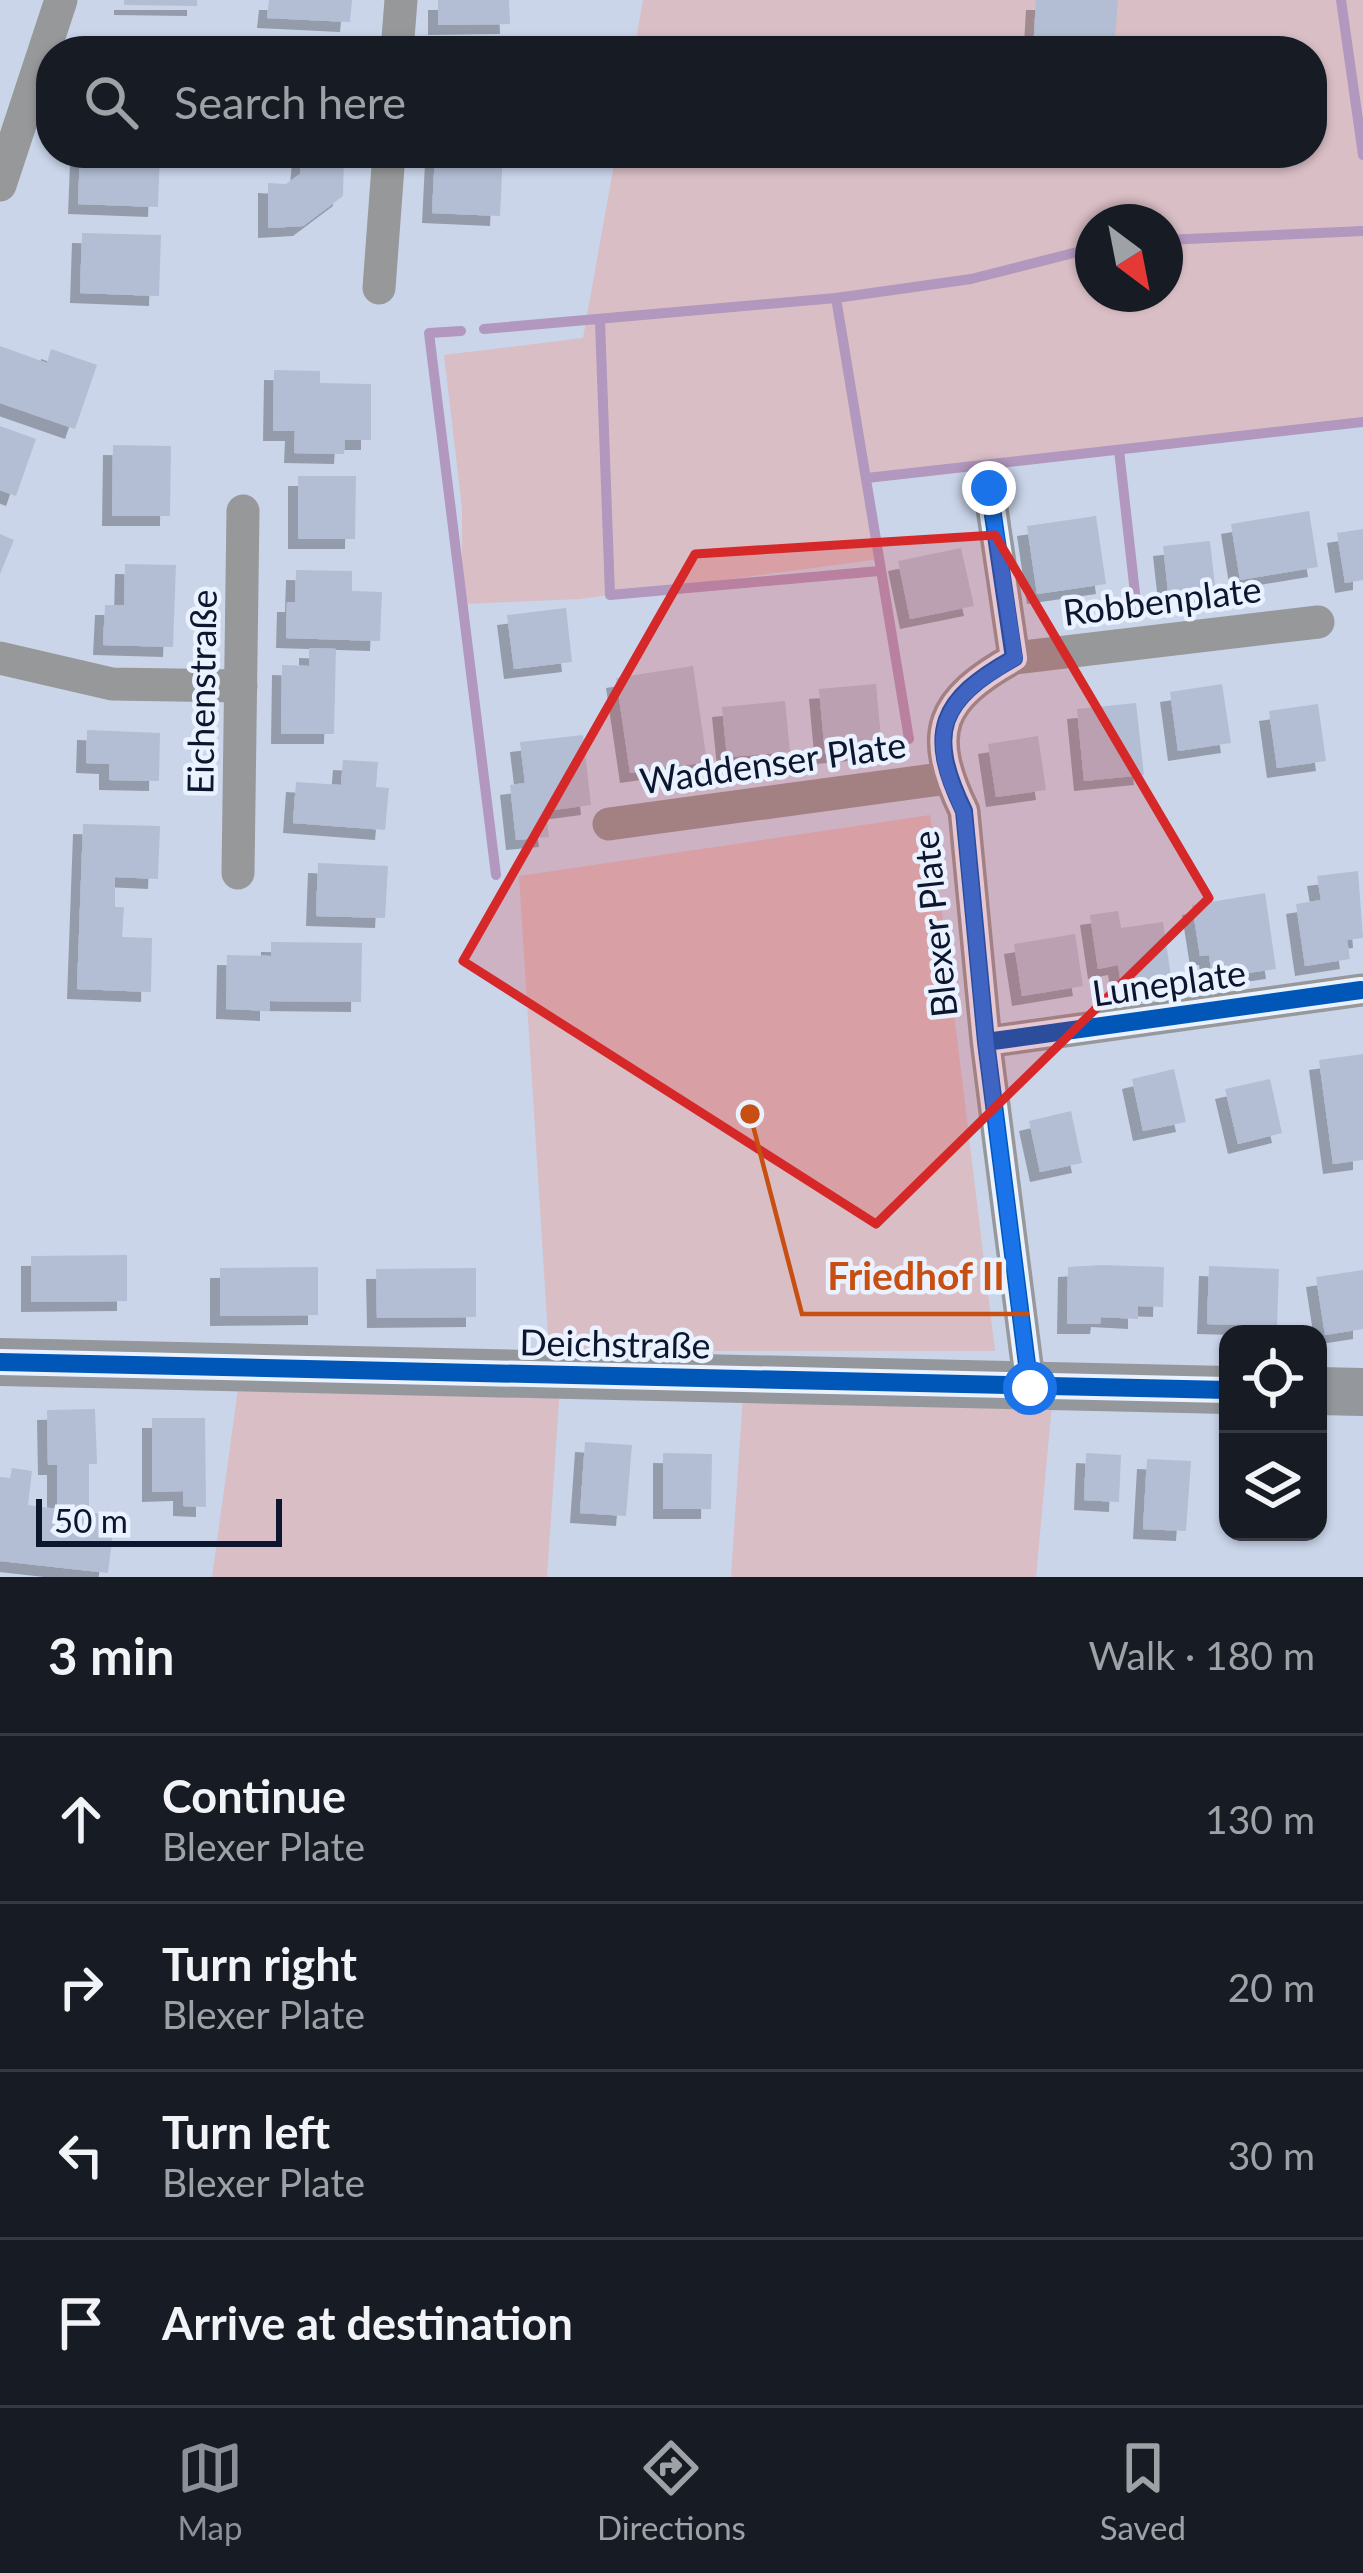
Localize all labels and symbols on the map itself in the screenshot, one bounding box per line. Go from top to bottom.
north arrow [1075,204,1183,312]
route end [962,461,1016,515]
street label: Robbenplate [1060,566,1264,634]
street label: Eichenstraße [177,589,225,795]
street label: Waddenser Plate [637,722,909,802]
street label: Blexer Plate [902,829,966,1020]
street label: Luneplate [1089,949,1249,1015]
callout: Friedhof II [802,1239,1029,1314]
text: Friedhof II [827,1252,1005,1298]
street label: Deichstraße [519,1319,711,1367]
route start [1003,1361,1057,1415]
scale bar [36,1493,282,1546]

